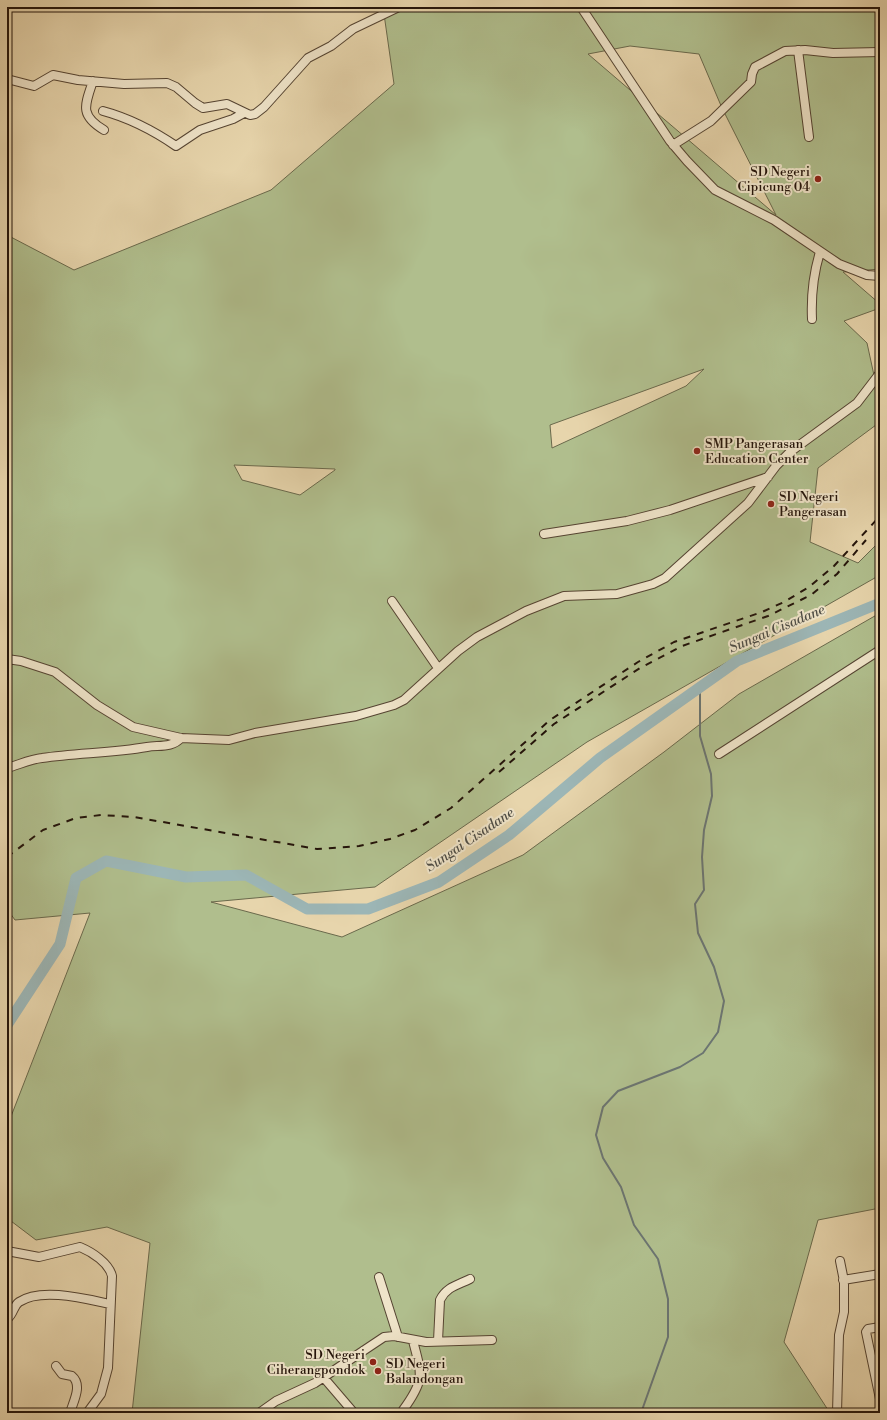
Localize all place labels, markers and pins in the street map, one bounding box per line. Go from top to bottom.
place label: SD Negeri Cipicung 04 [737,164,810,195]
marker: SD Negeri Cipicung 04 [813,174,823,184]
place label: SMP Pangerasan Education Center [705,436,809,467]
marker: SMP Pangerasan Education Center [692,446,702,456]
place label: SD Negeri Pangerasan [779,489,847,520]
marker: SD Negeri Pangerasan [766,499,776,509]
place label: SD Negeri Ciherangpondok [267,1347,366,1378]
place label: SD Negeri Balandongan [385,1356,464,1387]
marker: SD Negeri Ciherangpondok [368,1357,378,1367]
marker: SD Negeri Balandongan [373,1366,383,1376]

